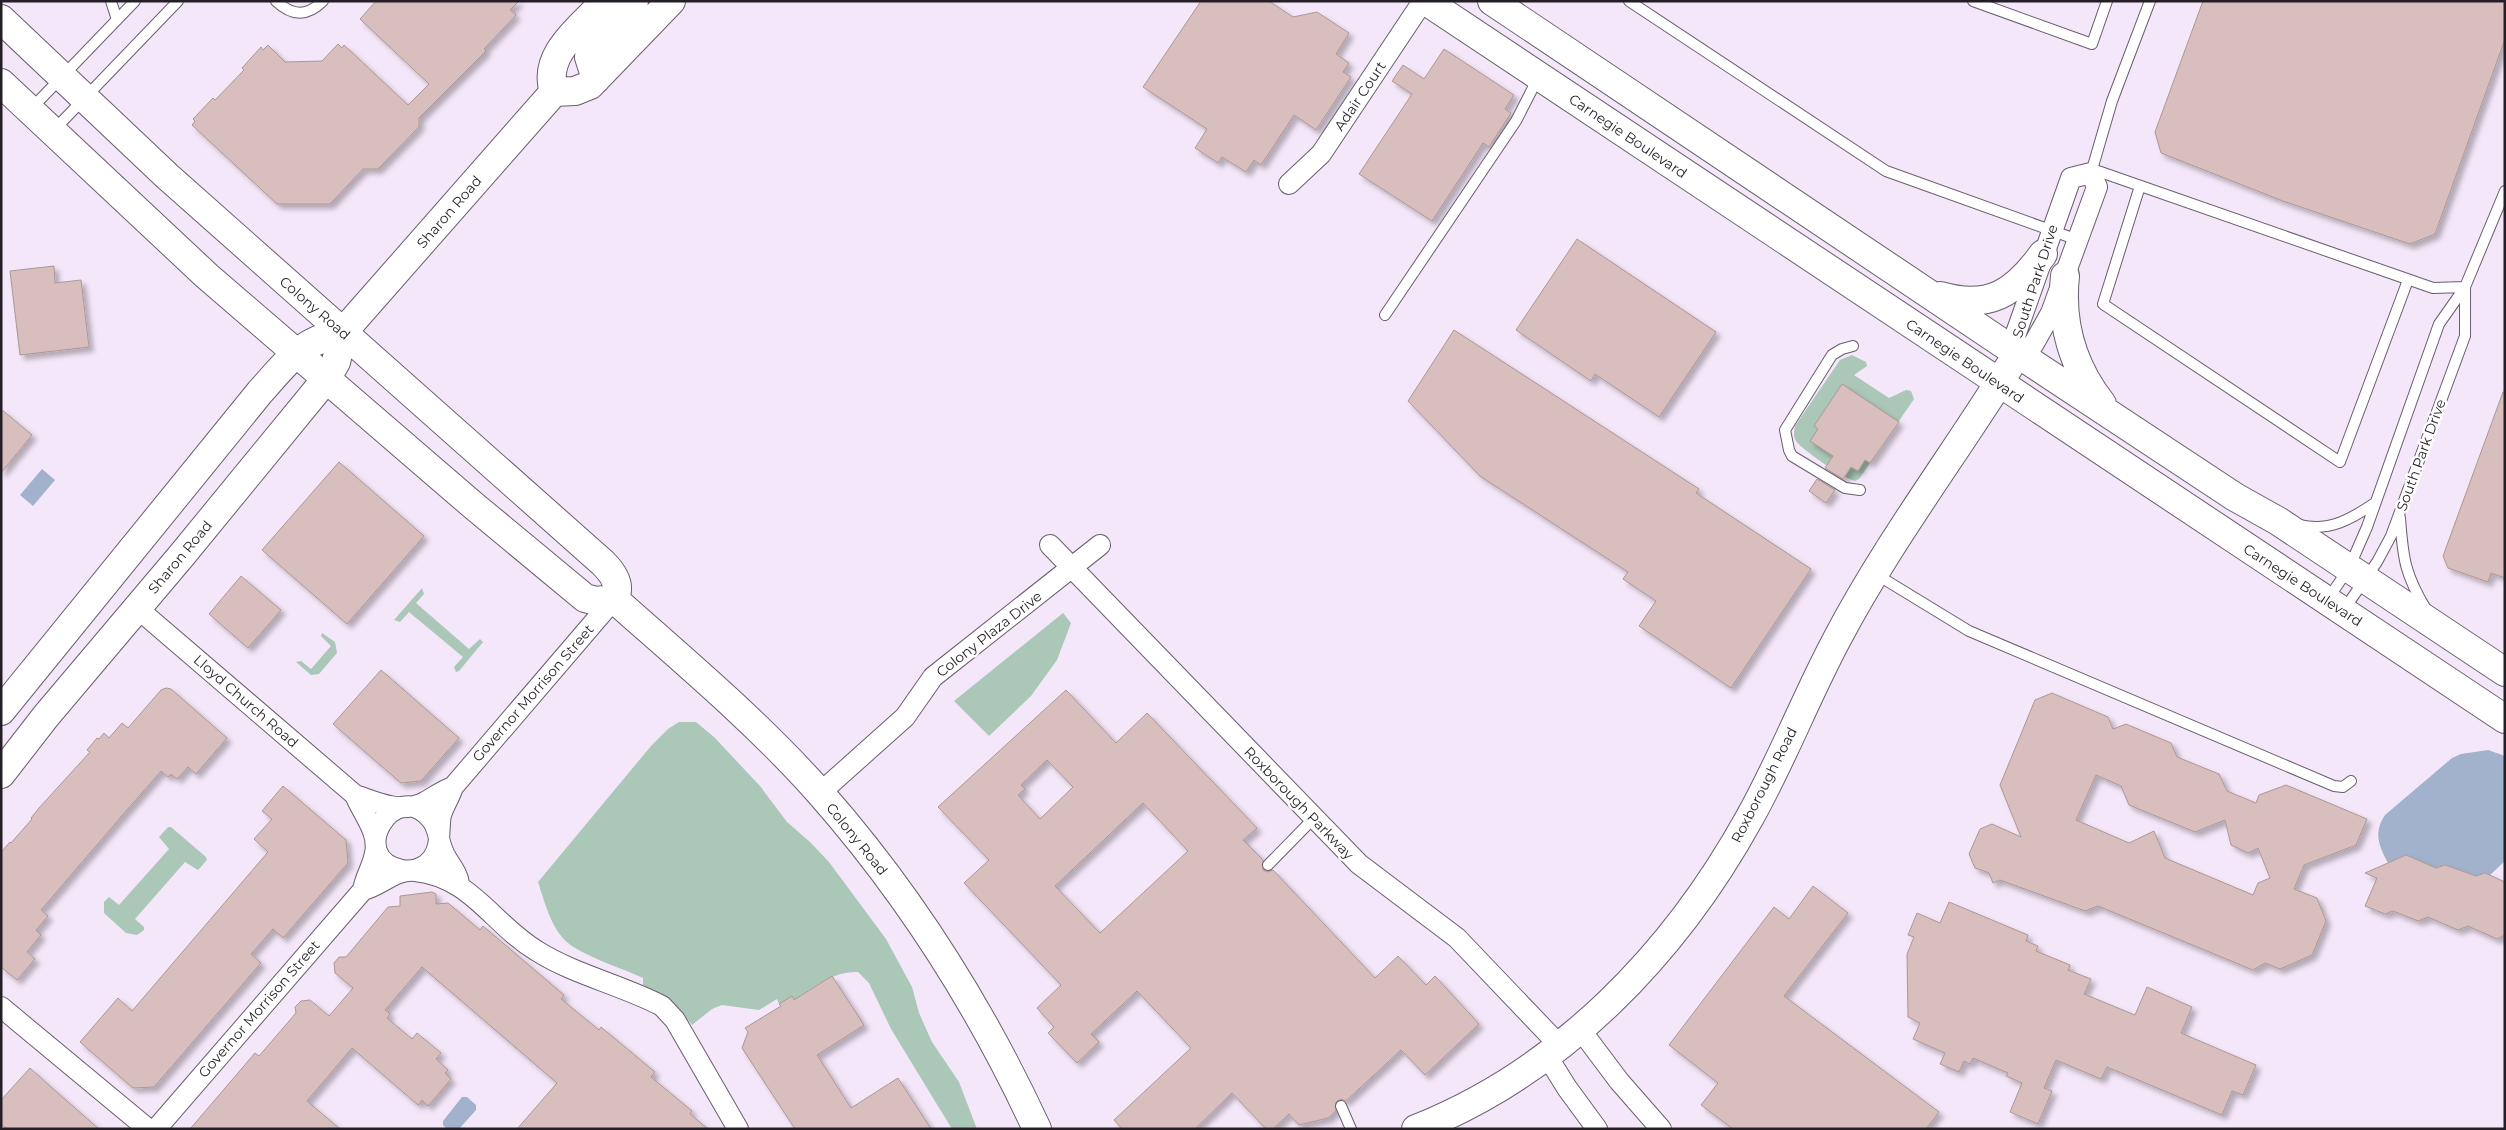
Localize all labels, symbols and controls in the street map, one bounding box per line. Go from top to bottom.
street label: Adair Court [1330,58,1390,134]
street label: Carnegie Boulevard [1566,90,1690,182]
street label: Sharon Road [413,172,485,252]
street label: South Park Drive [2008,222,2062,340]
street label: Colony Road [276,272,354,344]
street label: Carnegie Boulevard [1903,315,2027,407]
street label: South Park Drive [2392,397,2450,513]
street label: Sharon Road [144,517,216,597]
street label: Carnegie Boulevard [2240,540,2366,630]
street label: Colony Plaza Drive [933,587,1045,681]
street label: Governor Morrison Street [468,620,598,765]
street label: Lloyd Church Road [190,651,302,751]
street label: Roxborough Road [1727,724,1801,846]
street label: Roxborough Parkway [1240,743,1358,863]
street label: Colony Road [822,799,892,879]
street label: Governor Morrison Street [194,936,324,1081]

